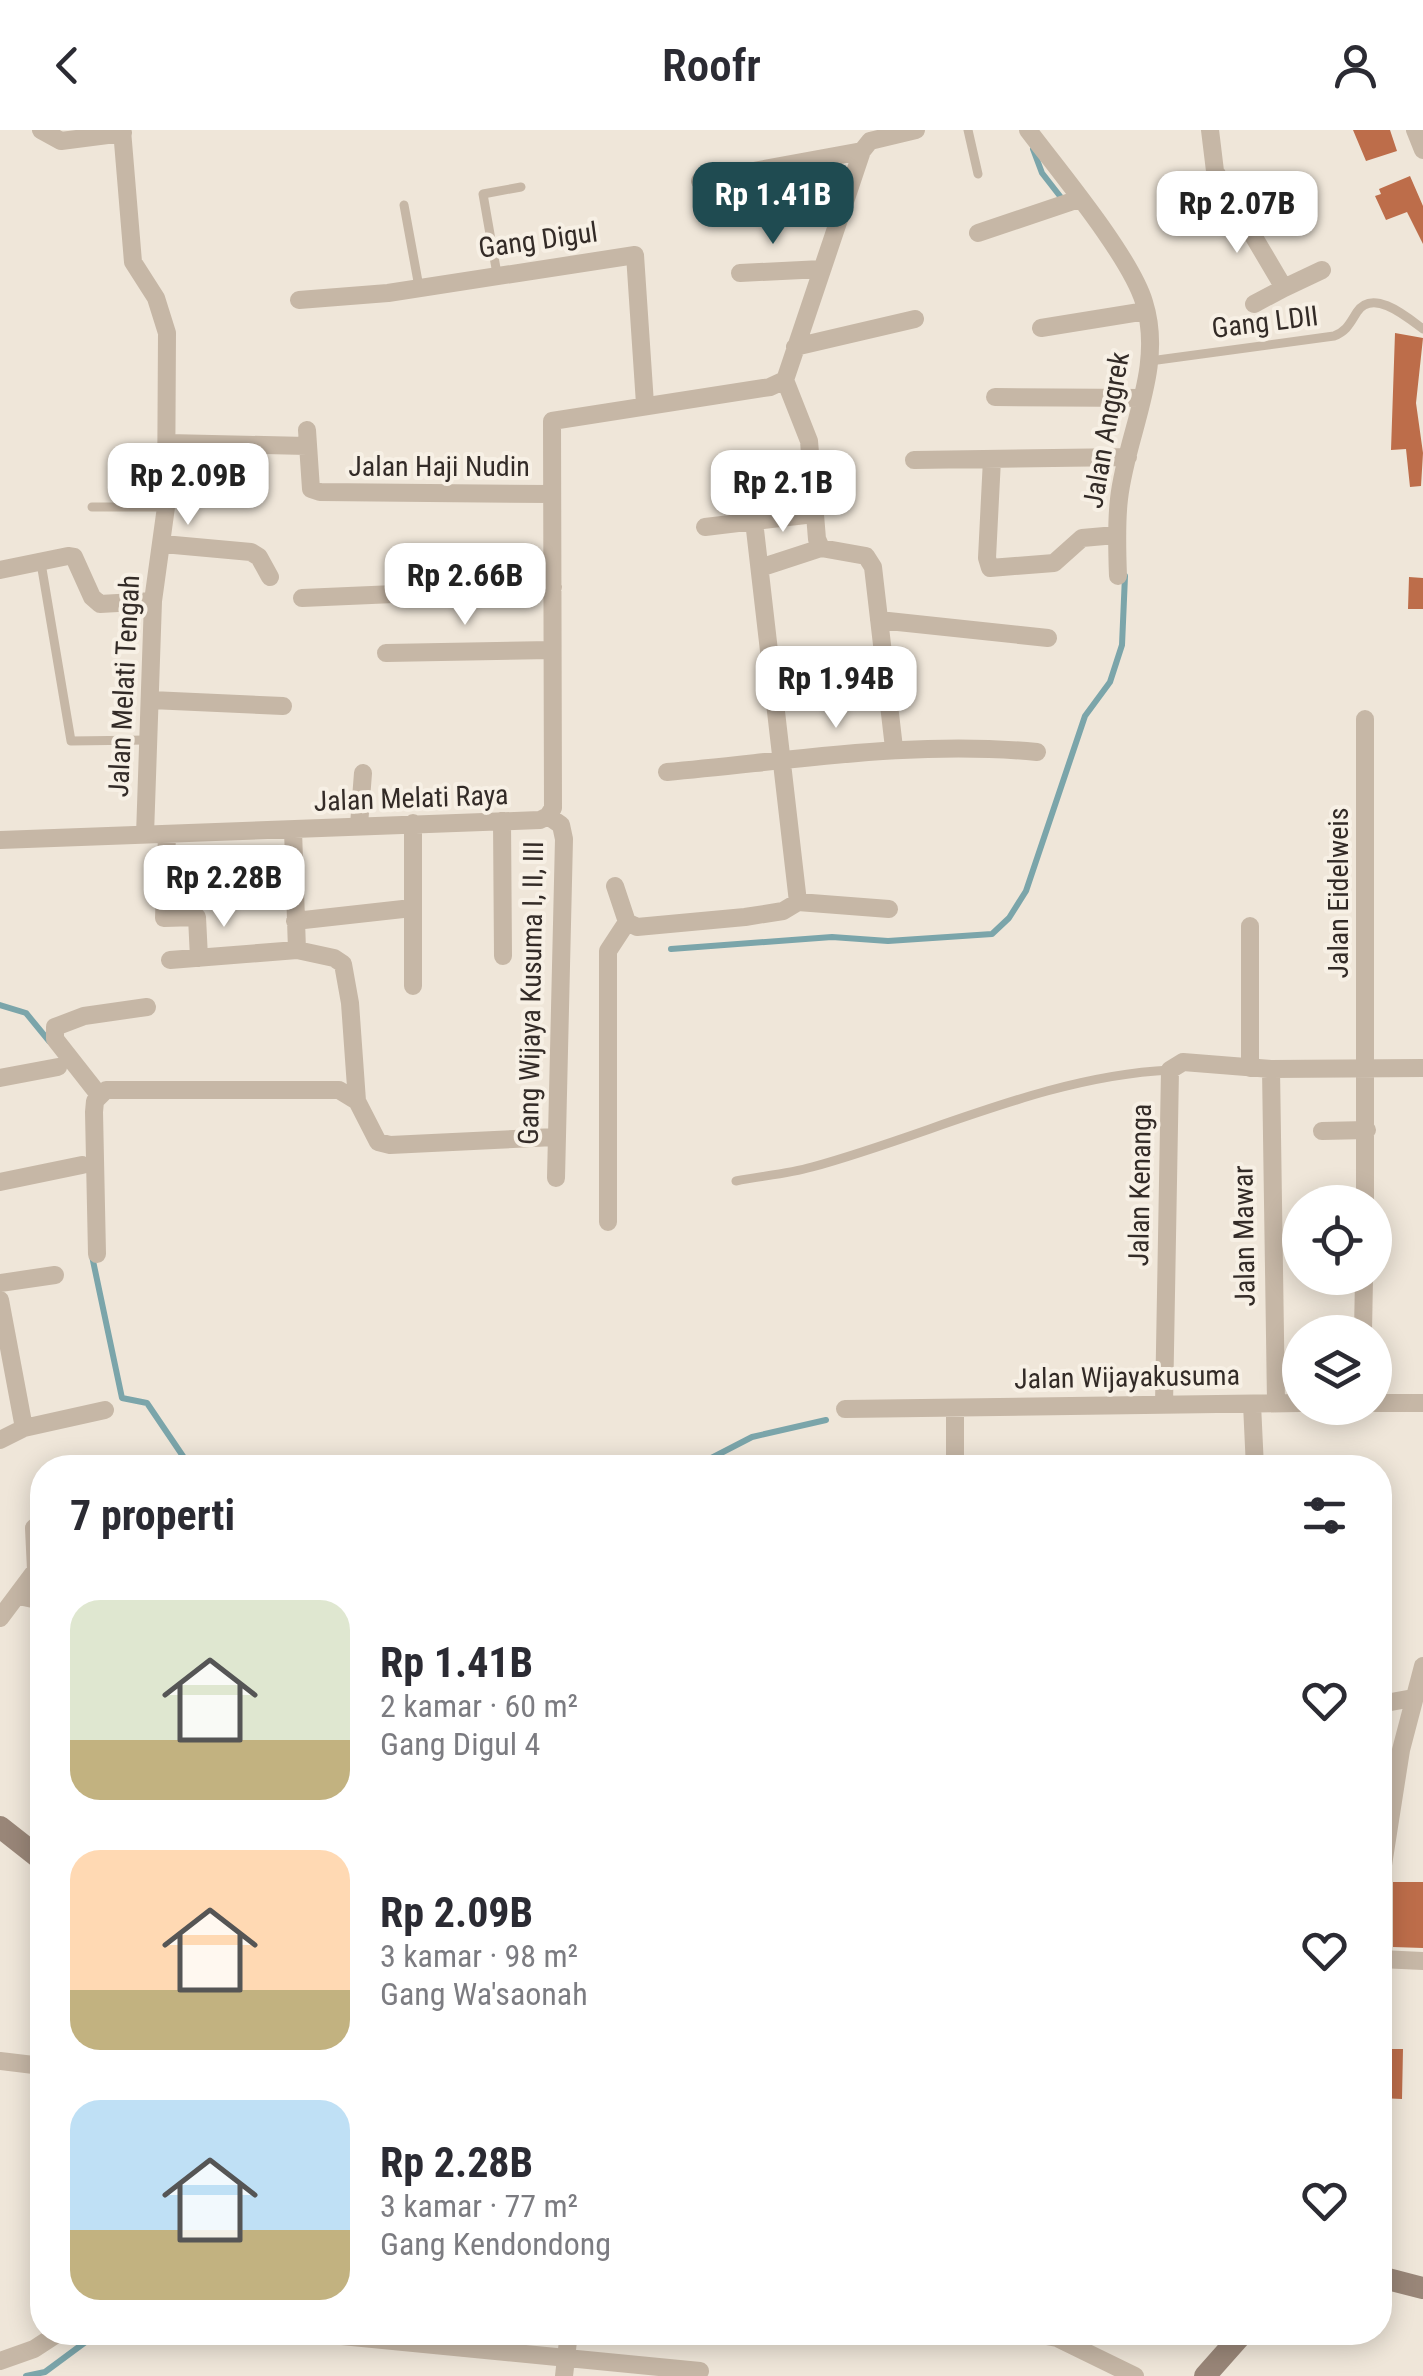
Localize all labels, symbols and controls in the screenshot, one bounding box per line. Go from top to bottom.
icon: back [40,38,95,93]
icon: person [1328,38,1383,93]
text: Roofr [662,39,761,92]
pin: Rp 1.41B [670,162,876,247]
pin: Rp 2.07B [1134,171,1340,256]
text: Rp 1.41B [715,175,831,213]
text: Rp 2.07B [1179,184,1295,222]
street label: Gang Digul [476,215,600,265]
street label: Gang LDII [1210,299,1320,345]
street label: Jalan Anggrek [1076,349,1136,511]
pin: Rp 2.09B [85,443,291,528]
street label: Jalan Haji Nudin [348,450,530,483]
pin: Rp 2.1B [691,450,875,535]
text: Rp 2.09B [130,456,246,494]
text: Rp 2.1B [733,463,833,501]
pin: Rp 2.66B [362,543,568,628]
text: Rp 2.66B [407,556,523,594]
street label: Jalan Melati Tengah [102,574,146,798]
pin: Rp 1.94B [733,646,939,731]
text: Rp 1.94B [778,659,894,697]
street label: Jalan Melati Raya [313,778,509,818]
street label: Jalan Eidelweis [1322,807,1355,979]
street label: Gang Wijaya Kusuma I, II, III [512,841,550,1145]
pin: Rp 2.28B [121,845,327,930]
text: Rp 2.28B [166,858,282,896]
street label: Jalan Kenanga [1122,1103,1158,1267]
street label: Jalan Mawar [1226,1165,1262,1307]
map controls [1282,1185,1392,1425]
button: locate [1282,1185,1392,1295]
button: layers [1282,1315,1392,1425]
street label: Jalan Wijayakusuma [1014,1359,1240,1395]
icon: filters [1297,1488,1352,1543]
text: 7 properti [70,1491,235,1540]
text: Rp 1.41B [380,1638,533,1687]
icon: home [150,1640,270,1760]
icon: heart [1297,1673,1352,1728]
text: 2 kamar · 60 m² [380,1687,578,1725]
text: Gang Digul 4 [380,1725,540,1763]
text: Rp 2.09B [380,1888,533,1937]
icon: home [150,1890,270,2010]
icon: heart [1297,1923,1352,1978]
text: 3 kamar · 98 m² [380,1937,578,1975]
text: Gang Wa'saonah [380,1975,588,2013]
text: Rp 2.28B [380,2138,533,2187]
icon: home [150,2140,270,2260]
icon: heart [1297,2173,1352,2228]
text: 3 kamar · 77 m² [380,2187,578,2225]
text: Gang Kendondong [380,2225,611,2263]

